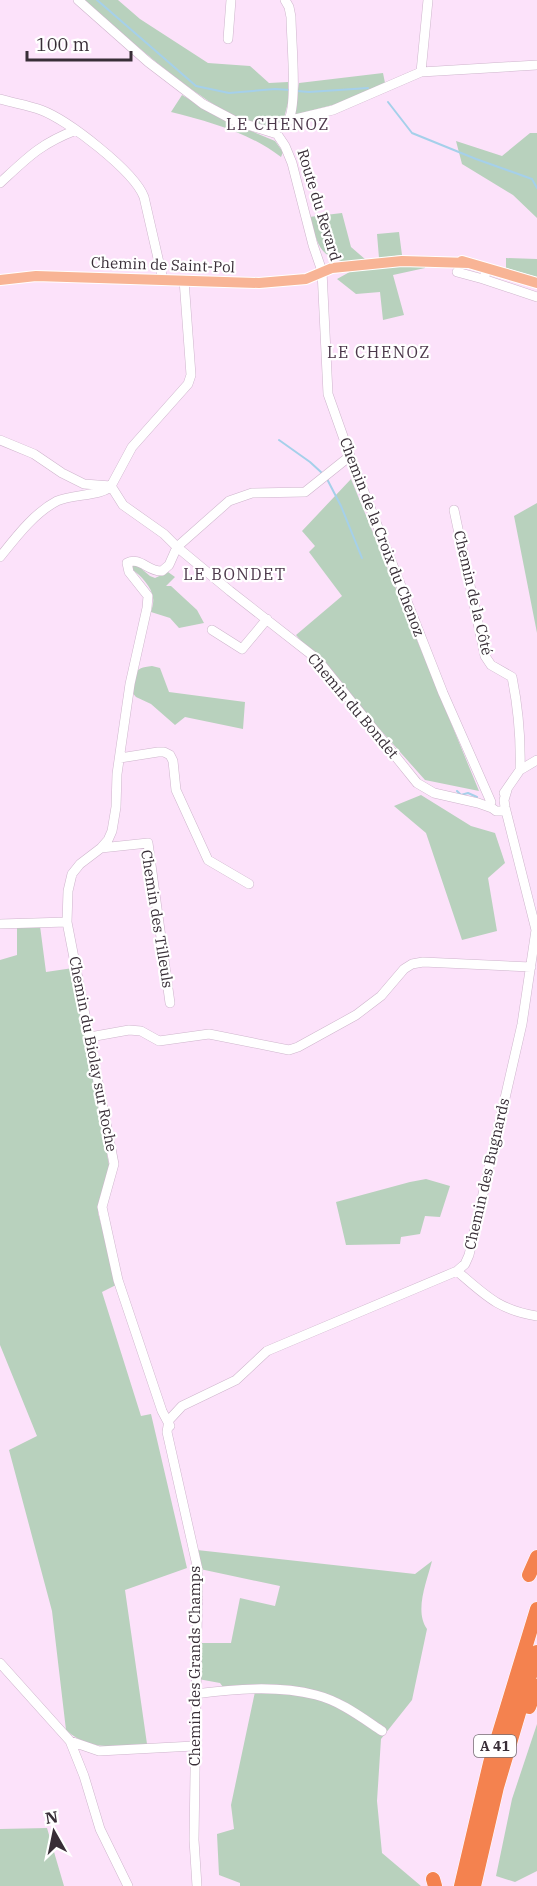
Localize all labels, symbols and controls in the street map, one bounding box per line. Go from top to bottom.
scale bar [27,24,130,62]
text: 100 m [36,33,90,56]
district label: LE CHENOZ [226,114,330,134]
street label: Route du Revard [293,147,346,263]
street label: Chemin de Saint-Pol [91,252,235,277]
district label: LE CHENOZ [327,342,431,362]
street label: Chemin de la Croix du Chenoz [336,435,429,639]
street label: Chemin de la Côté [450,529,497,657]
district label: LE BONDET [183,564,287,584]
street label: Chemin du Bondet [304,649,403,762]
street label: Chemin des Tilleuls [137,848,178,989]
street label: Chemin du Biolay sur Roche [65,955,122,1153]
street label: Chemin des Bugnards [460,1096,513,1252]
street label: Chemin des Grands Champs [185,1566,204,1766]
road number: A 41 [474,1735,516,1757]
north arrow [24,1802,84,1862]
text: N [44,1806,59,1828]

